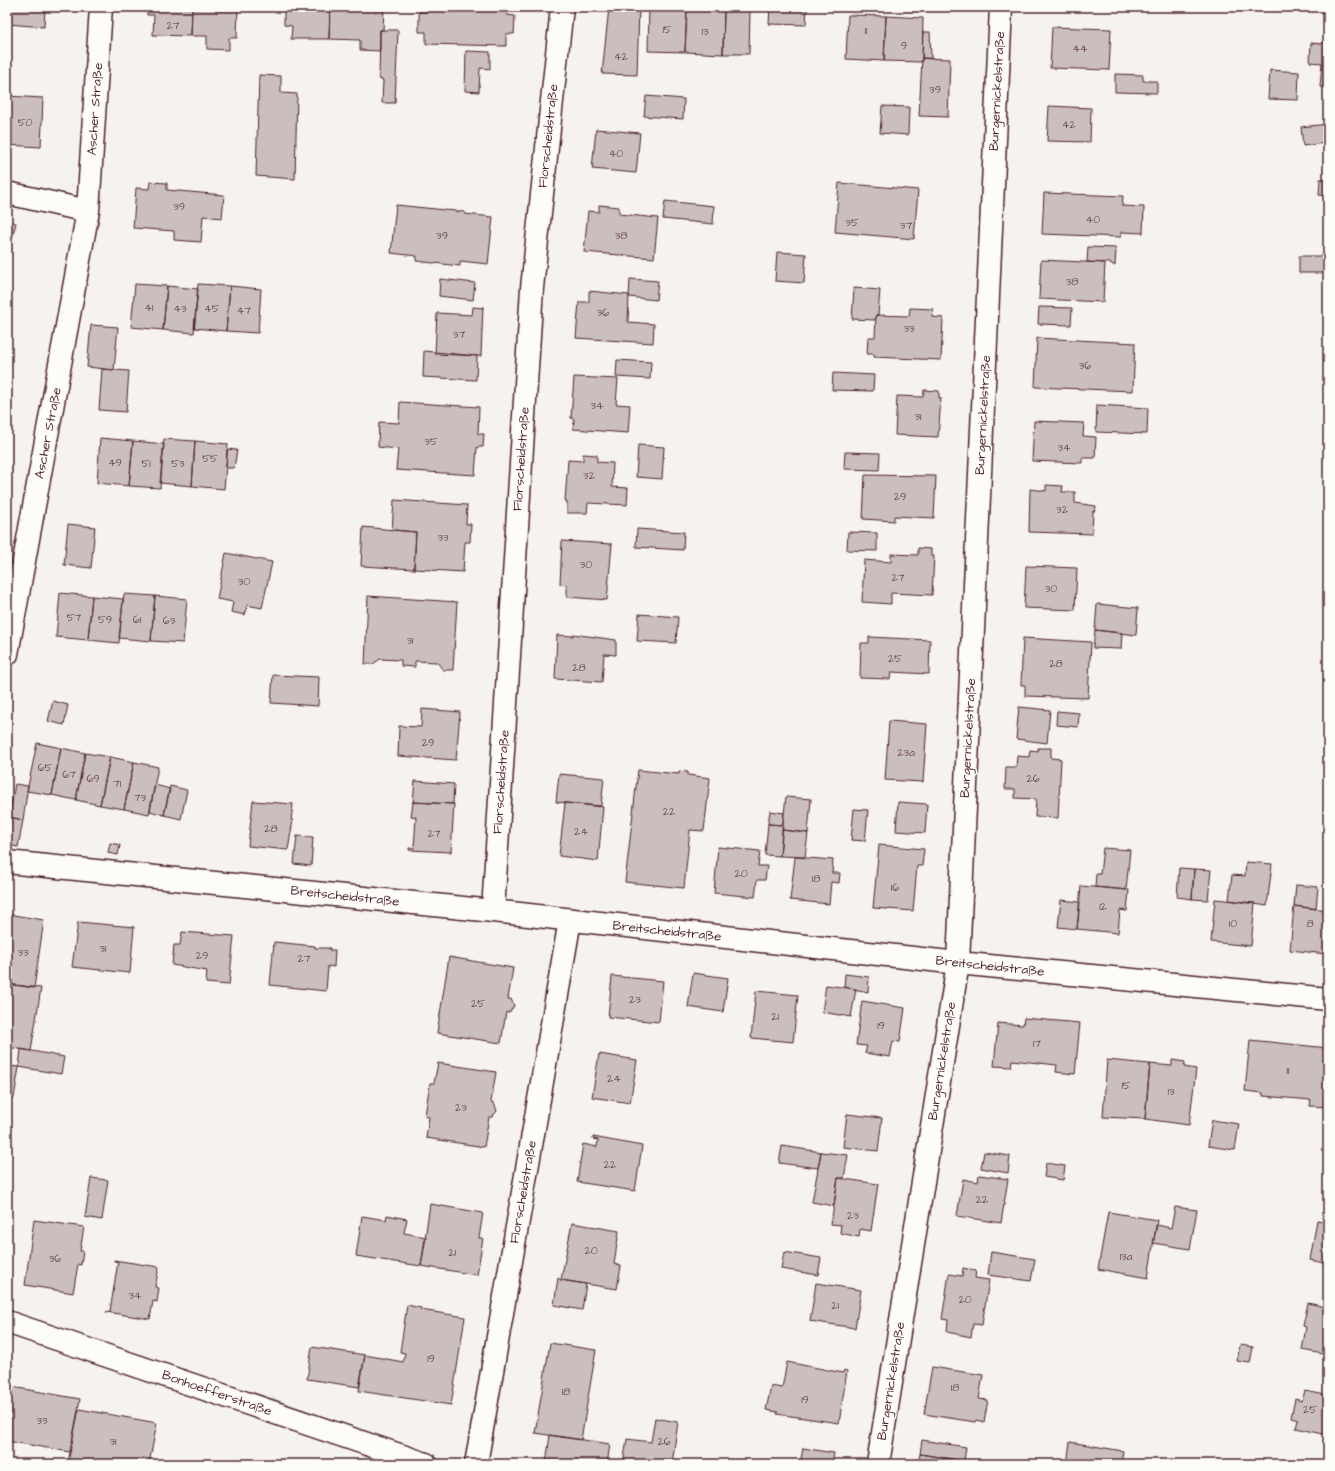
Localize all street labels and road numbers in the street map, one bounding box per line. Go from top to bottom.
street label: Burgernickelstraße [985,31,1010,151]
street label: Ascher Straße [83,62,107,156]
street label: Florscheidstraße [534,83,562,189]
street label: Burgernickelstraße [971,355,996,475]
street label: Ascher Straße [30,386,66,480]
street label: Florscheidstraße [508,406,534,512]
street label: Burgernickelstraße [956,678,981,798]
street label: Florscheidstraße [488,729,514,835]
street label: Breitscheidstraße [290,881,400,911]
street label: Breitscheidstraße [612,916,722,946]
street label: Breitscheidstraße [935,951,1045,981]
street label: Burgernickelstraße [924,1001,961,1122]
street label: Florscheidstraße [505,1139,541,1245]
street label: Burgernickelstraße [873,1321,910,1442]
street label: Bonhoefferstraße [160,1366,274,1420]

